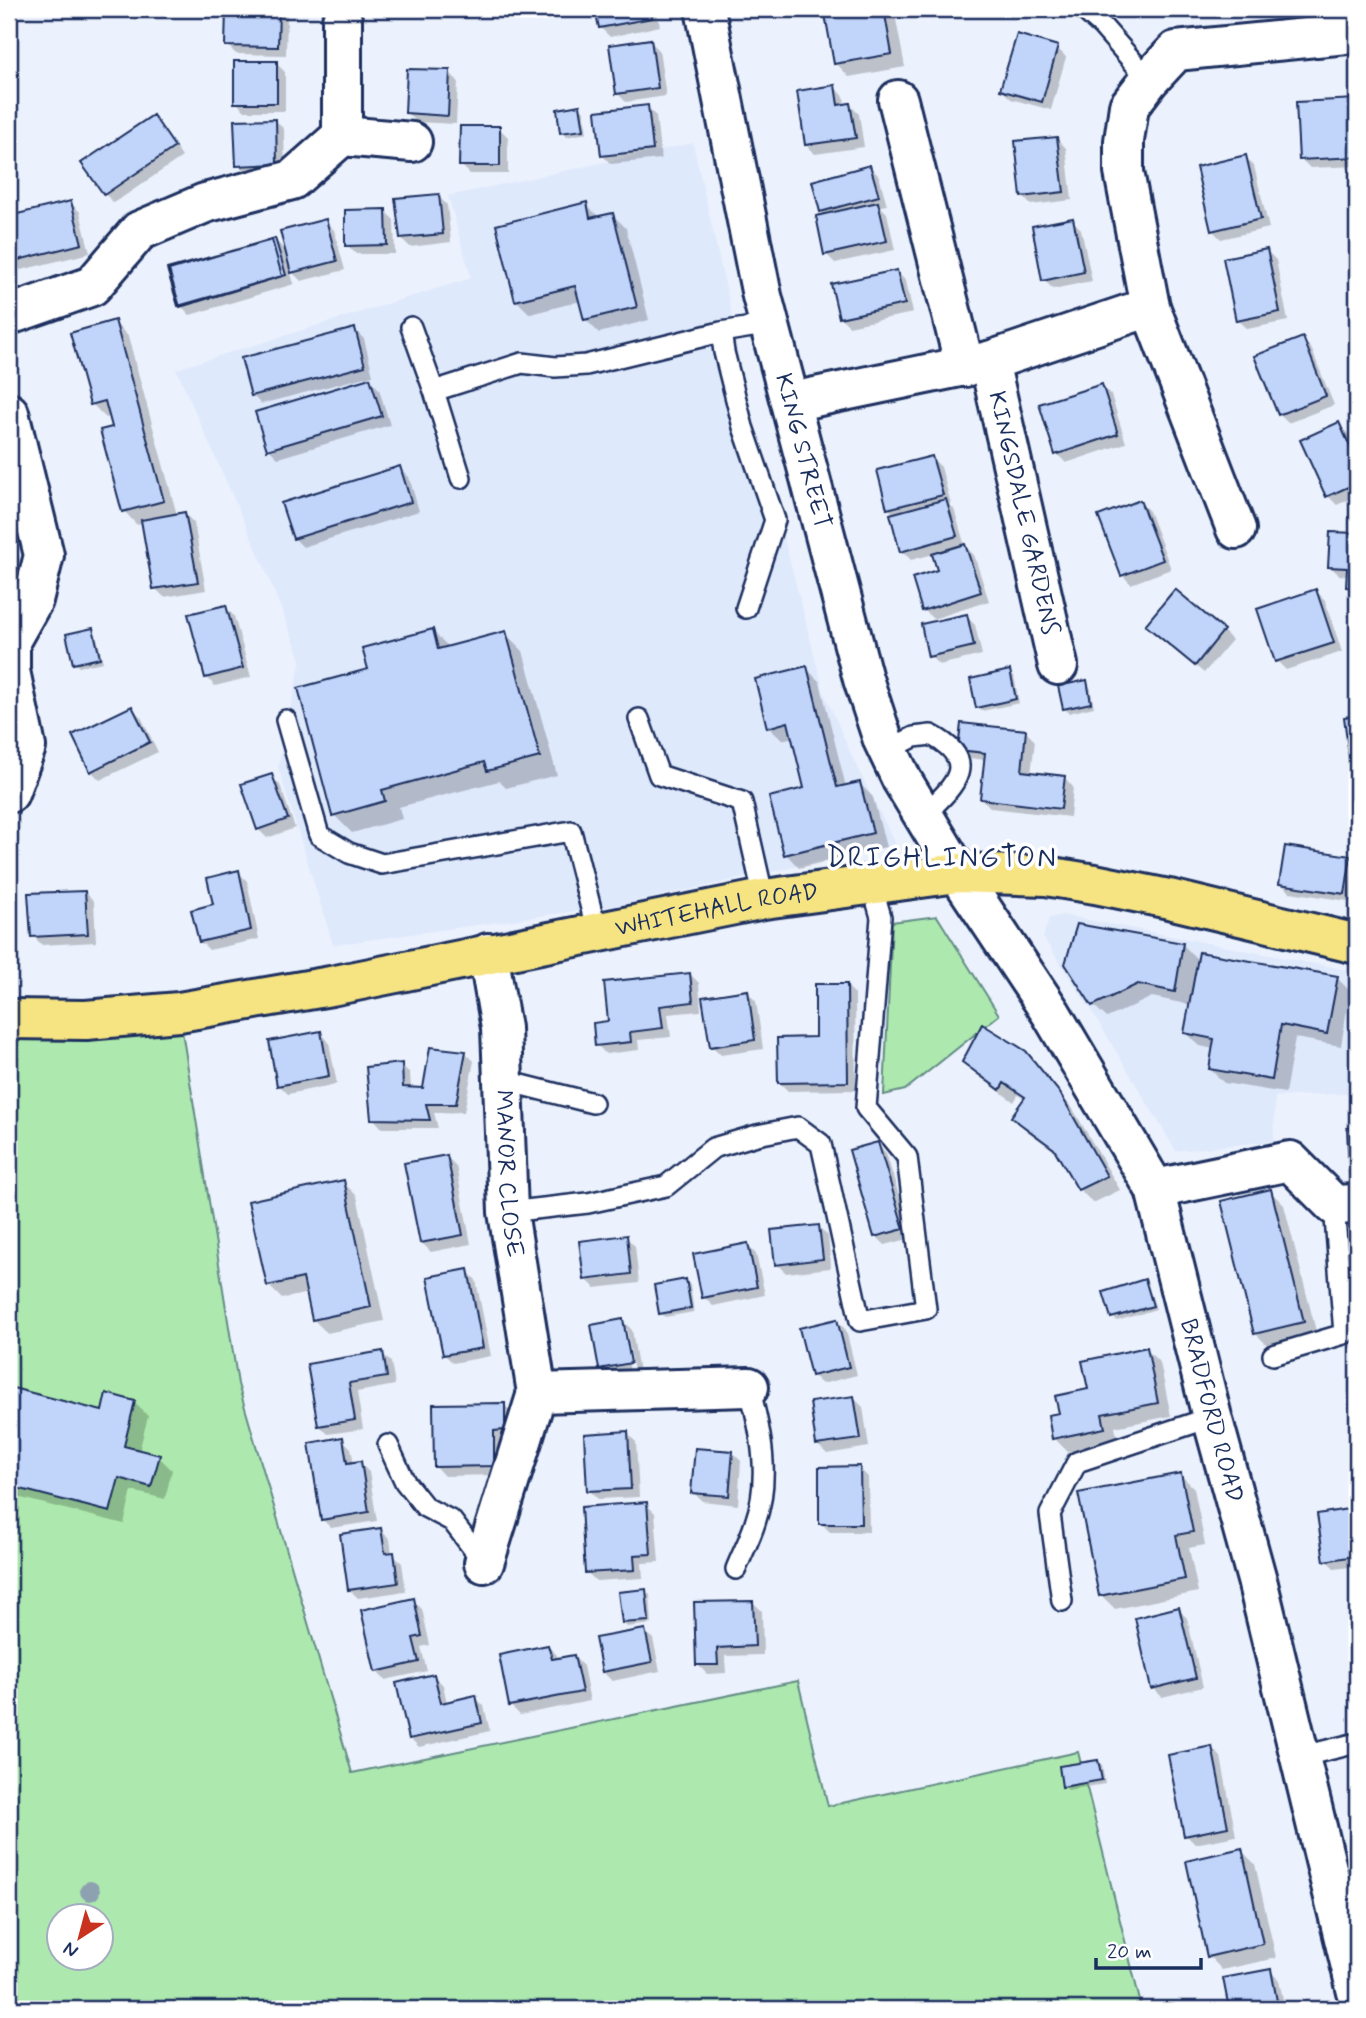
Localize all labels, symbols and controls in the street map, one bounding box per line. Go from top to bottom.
street label: KING STREET [768,370,838,532]
street label: KINGSDALE GARDENS [981,388,1066,638]
district label: DRIGHLINGTON [826,840,1058,877]
street label: WHITEHALL ROAD [613,876,820,944]
street label: MANOR CLOSE [488,1089,531,1260]
street label: BRADFORD ROAD [1173,1316,1250,1506]
north arrow [46,1902,116,1972]
scale bar [1096,1927,1202,1971]
text: N [58,1936,83,1963]
text: 20 m [1107,1938,1152,1966]

